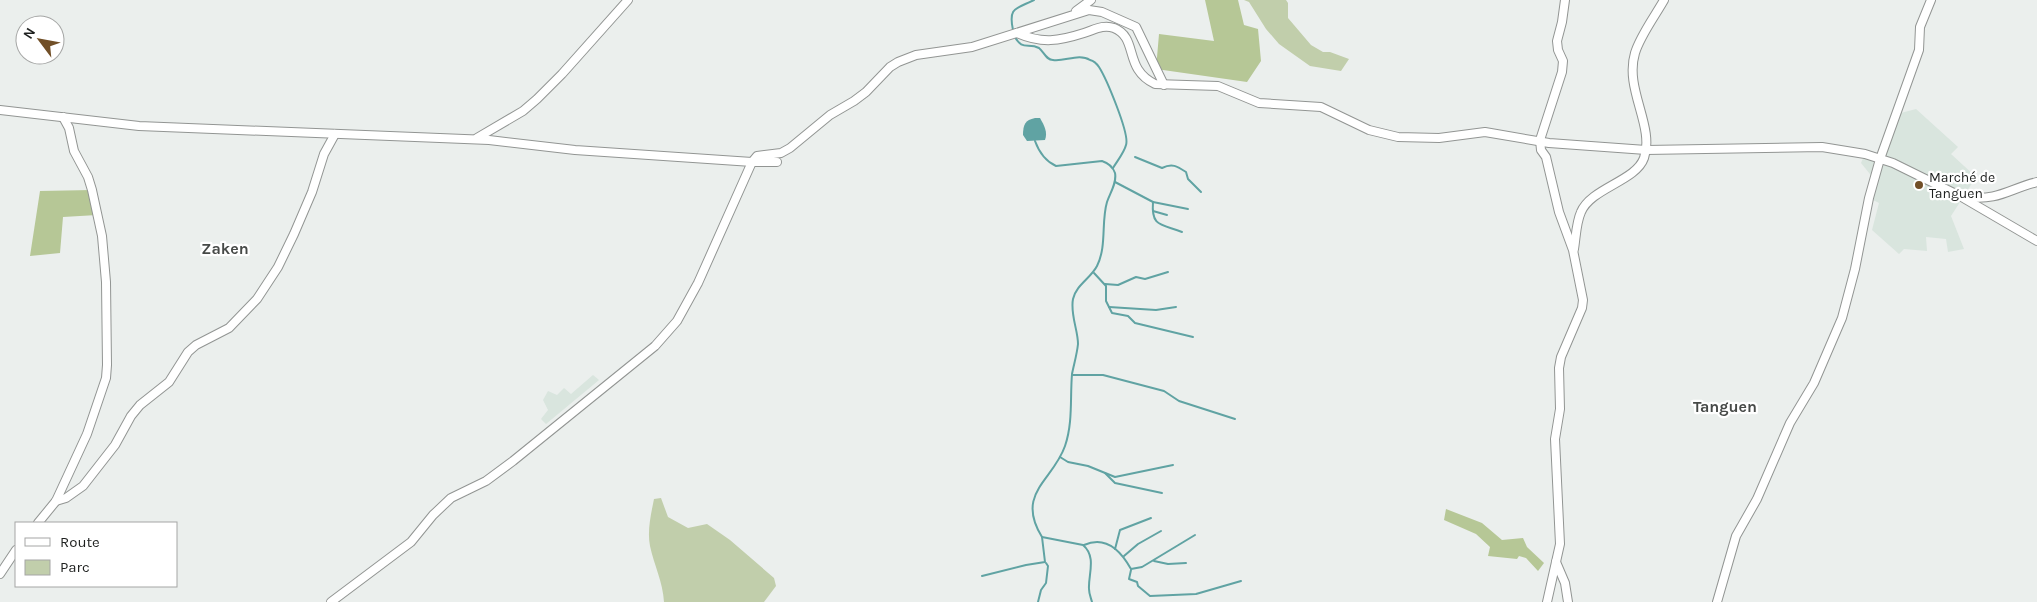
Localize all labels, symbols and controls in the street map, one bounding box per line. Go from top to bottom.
north arrow [15,15,65,65]
text: N [20,25,39,42]
place label: Marché de Tanguen [1929,169,1995,202]
marker: Marché de Tanguen [1913,179,1925,191]
district label: Zaken [201,239,249,258]
district label: Tanguen [1693,397,1757,416]
legend [15,522,178,587]
text: Route [60,533,100,551]
text: Parc [60,558,90,576]

